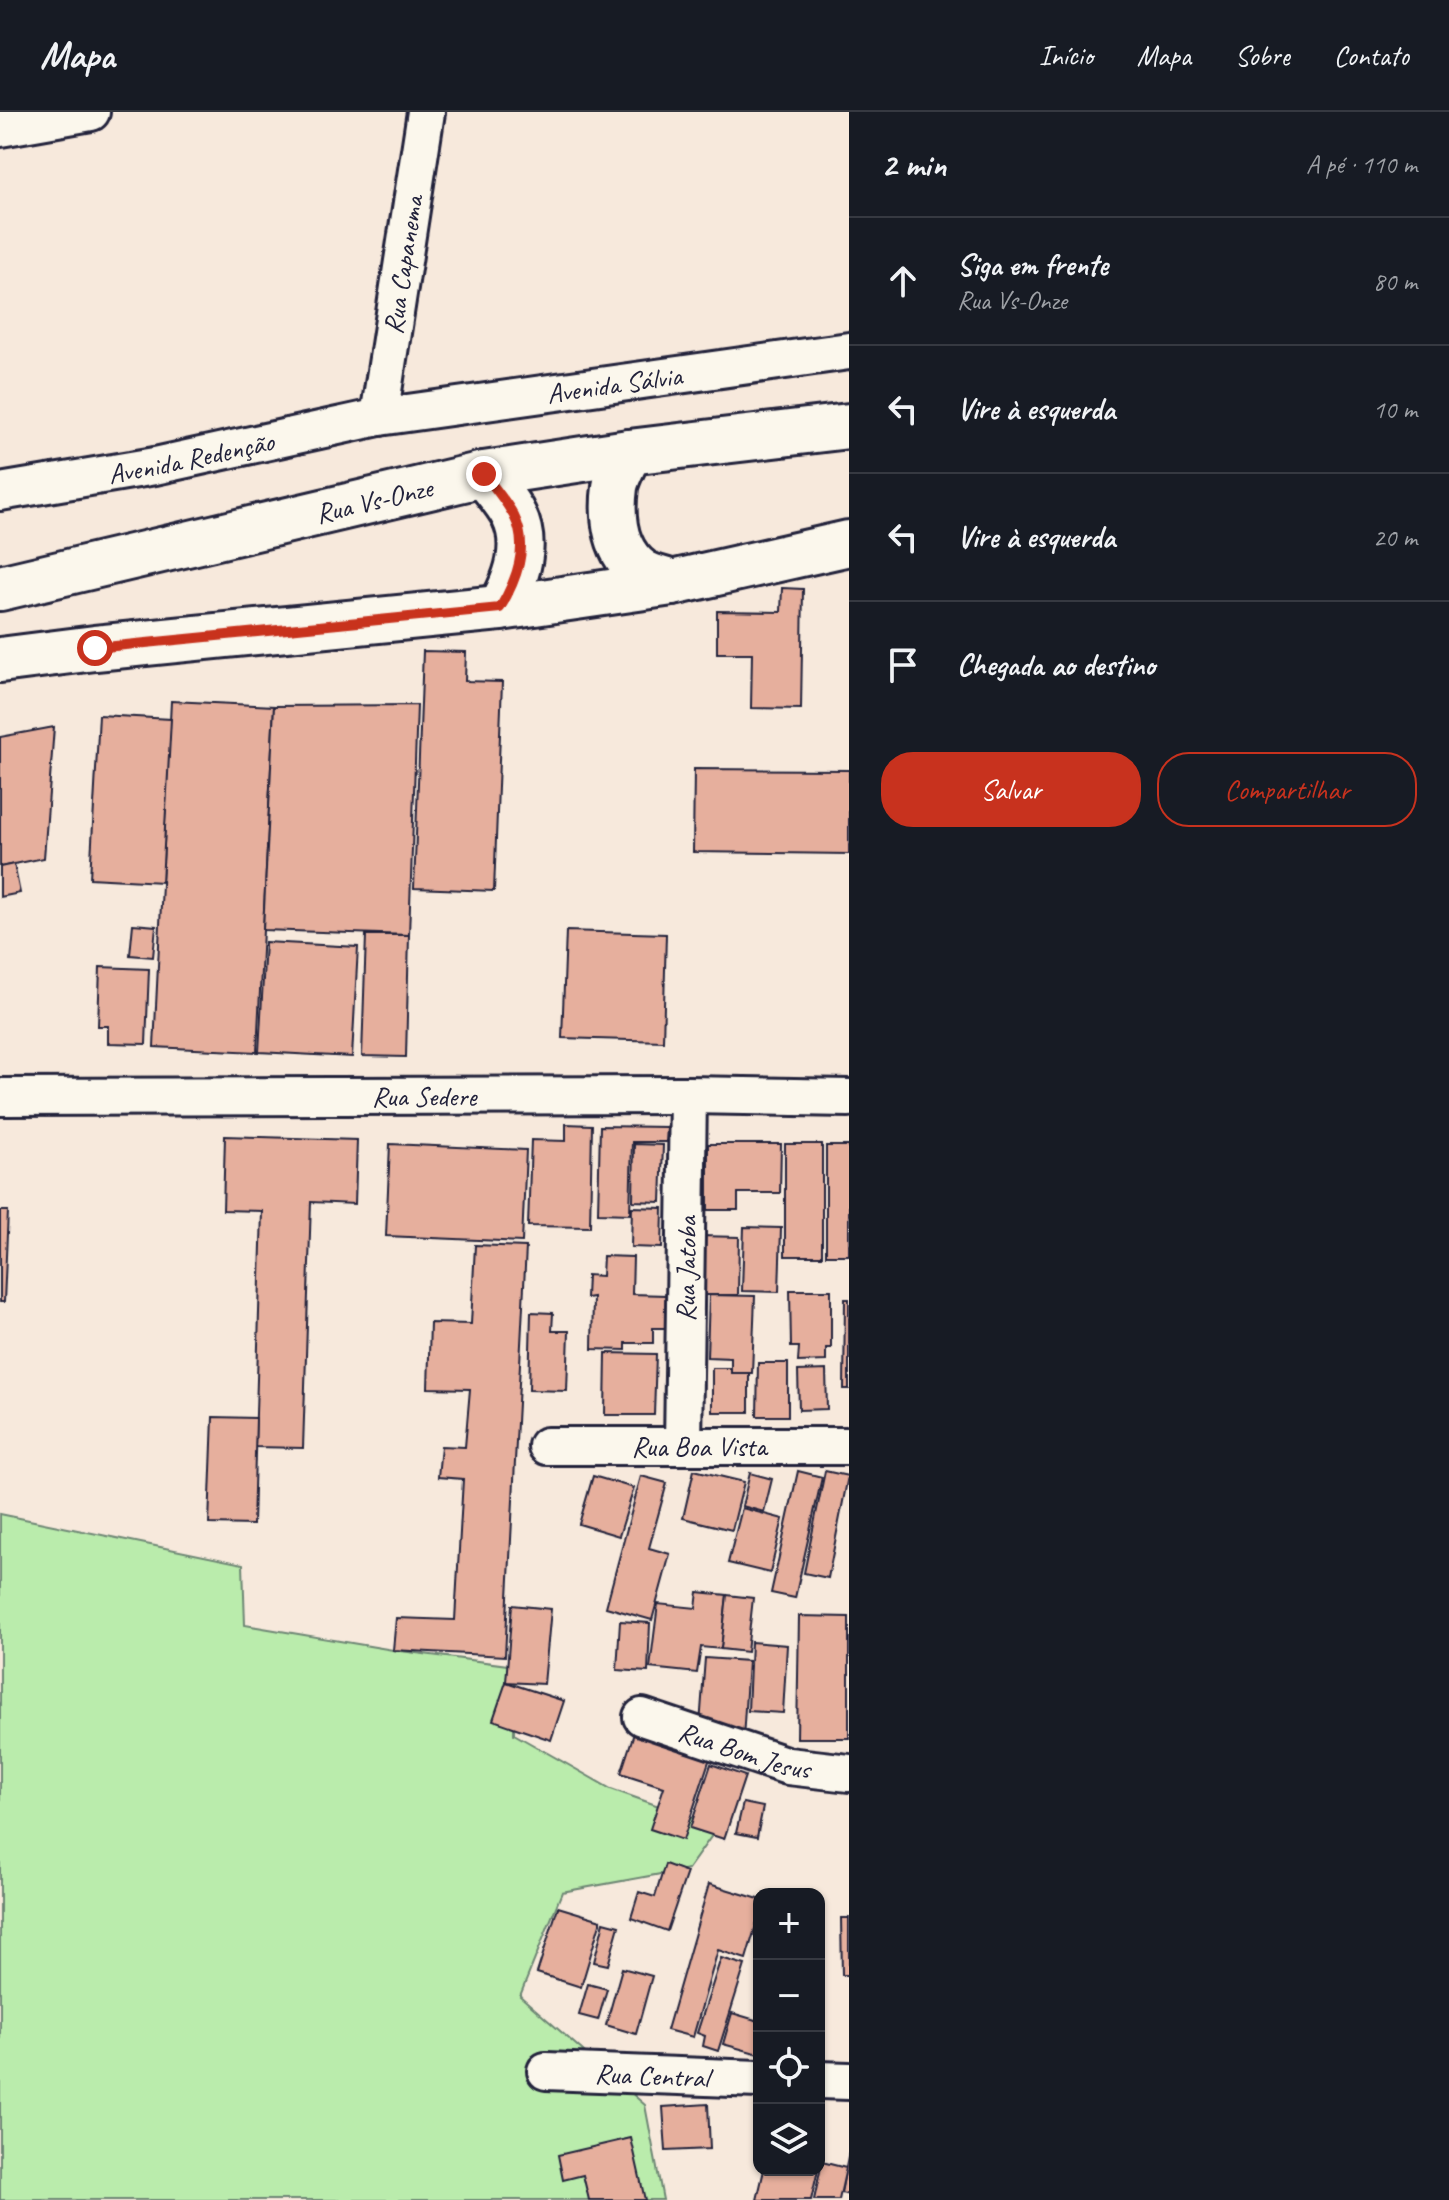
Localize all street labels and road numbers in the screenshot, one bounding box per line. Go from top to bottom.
street label: Rua Capanema [375,191,431,336]
street label: Avenida Sálvia [545,357,686,411]
street label: Avenida Redenção [106,423,279,491]
street label: Rua Vs-Onze [312,469,437,531]
street label: Rua Sedere [372,1078,478,1113]
street label: Rua Jatoba [667,1214,704,1322]
street label: Rua Boa Vista [631,1429,769,1464]
street label: Rua Bom Jesus [674,1713,815,1786]
street label: Rua Central [594,2055,715,2095]

